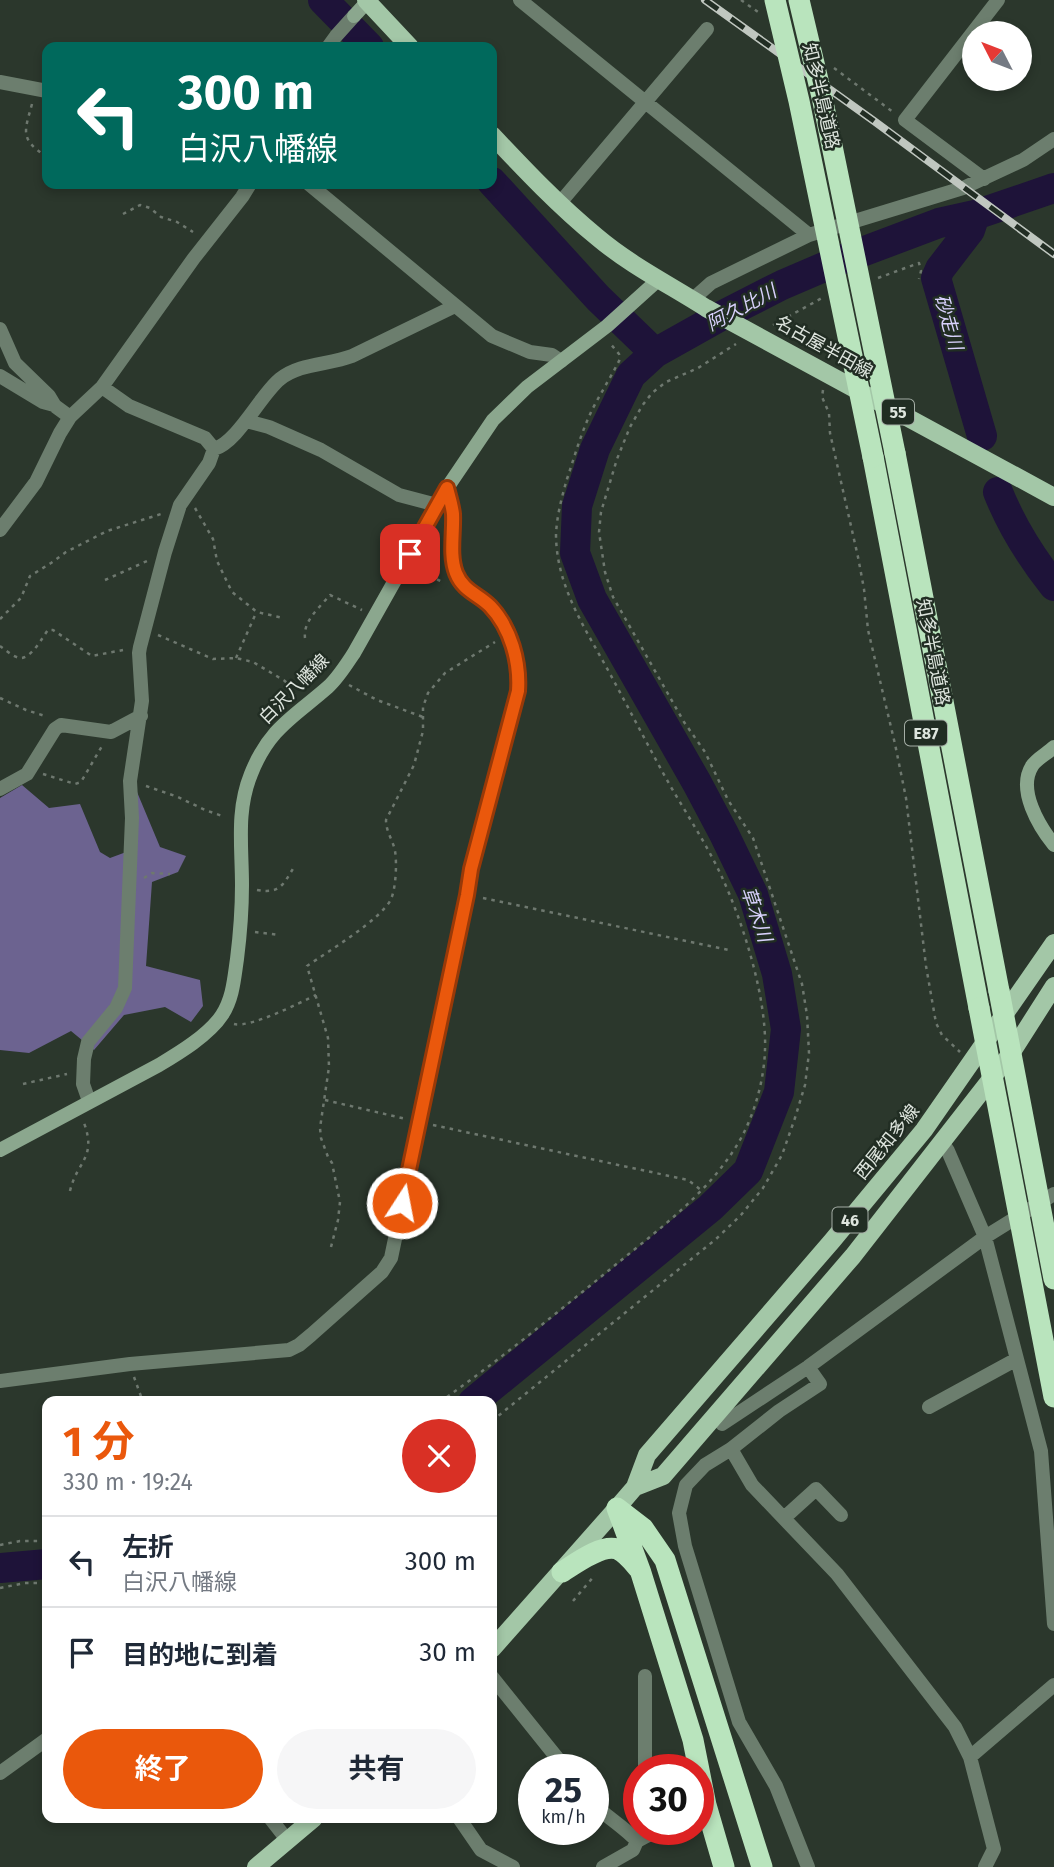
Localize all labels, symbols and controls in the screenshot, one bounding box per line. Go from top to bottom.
north arrow [962,21,1032,91]
map controls [962,21,1032,91]
street label: 知多半島道路 [798,41,844,151]
text: 300 m [178,63,314,122]
icon: left [63,70,154,161]
text: 白沢八幡線 [178,130,338,168]
water label: 阿久比川 [702,279,782,335]
water label: 砂走川 [930,292,968,355]
street label: 名古屋半田線 [771,311,877,383]
road number: 55 [882,400,914,424]
pin [380,524,440,584]
icon: arrive [391,535,429,573]
street label: 知多半島道路 [912,597,954,707]
street label: 白沢八幡線 [254,649,334,729]
road number: E87 [905,720,947,746]
water label: 草木川 [736,883,777,947]
street label: 西尾知多線 [850,1100,924,1184]
position arrow [365,1166,439,1240]
road number: 46 [832,1208,868,1232]
text: 1 分 [63,1417,134,1467]
button: close [402,1419,476,1493]
text: 330 m · 19:24 [63,1468,193,1496]
text: 左折 [122,1532,174,1563]
icon: left [63,1543,101,1581]
text: 300 m [405,1546,476,1577]
text: 白沢八幡線 [122,1568,237,1596]
icon: arrive [63,1634,101,1672]
text: 30 m [419,1637,476,1668]
text: 目的地に到着 [122,1640,278,1671]
button: 終了 [63,1729,263,1809]
button: 共有 [277,1729,476,1809]
speed limit sign: 30 [623,1754,714,1845]
text: 25 [545,1769,582,1811]
text: km/h [541,1806,586,1828]

